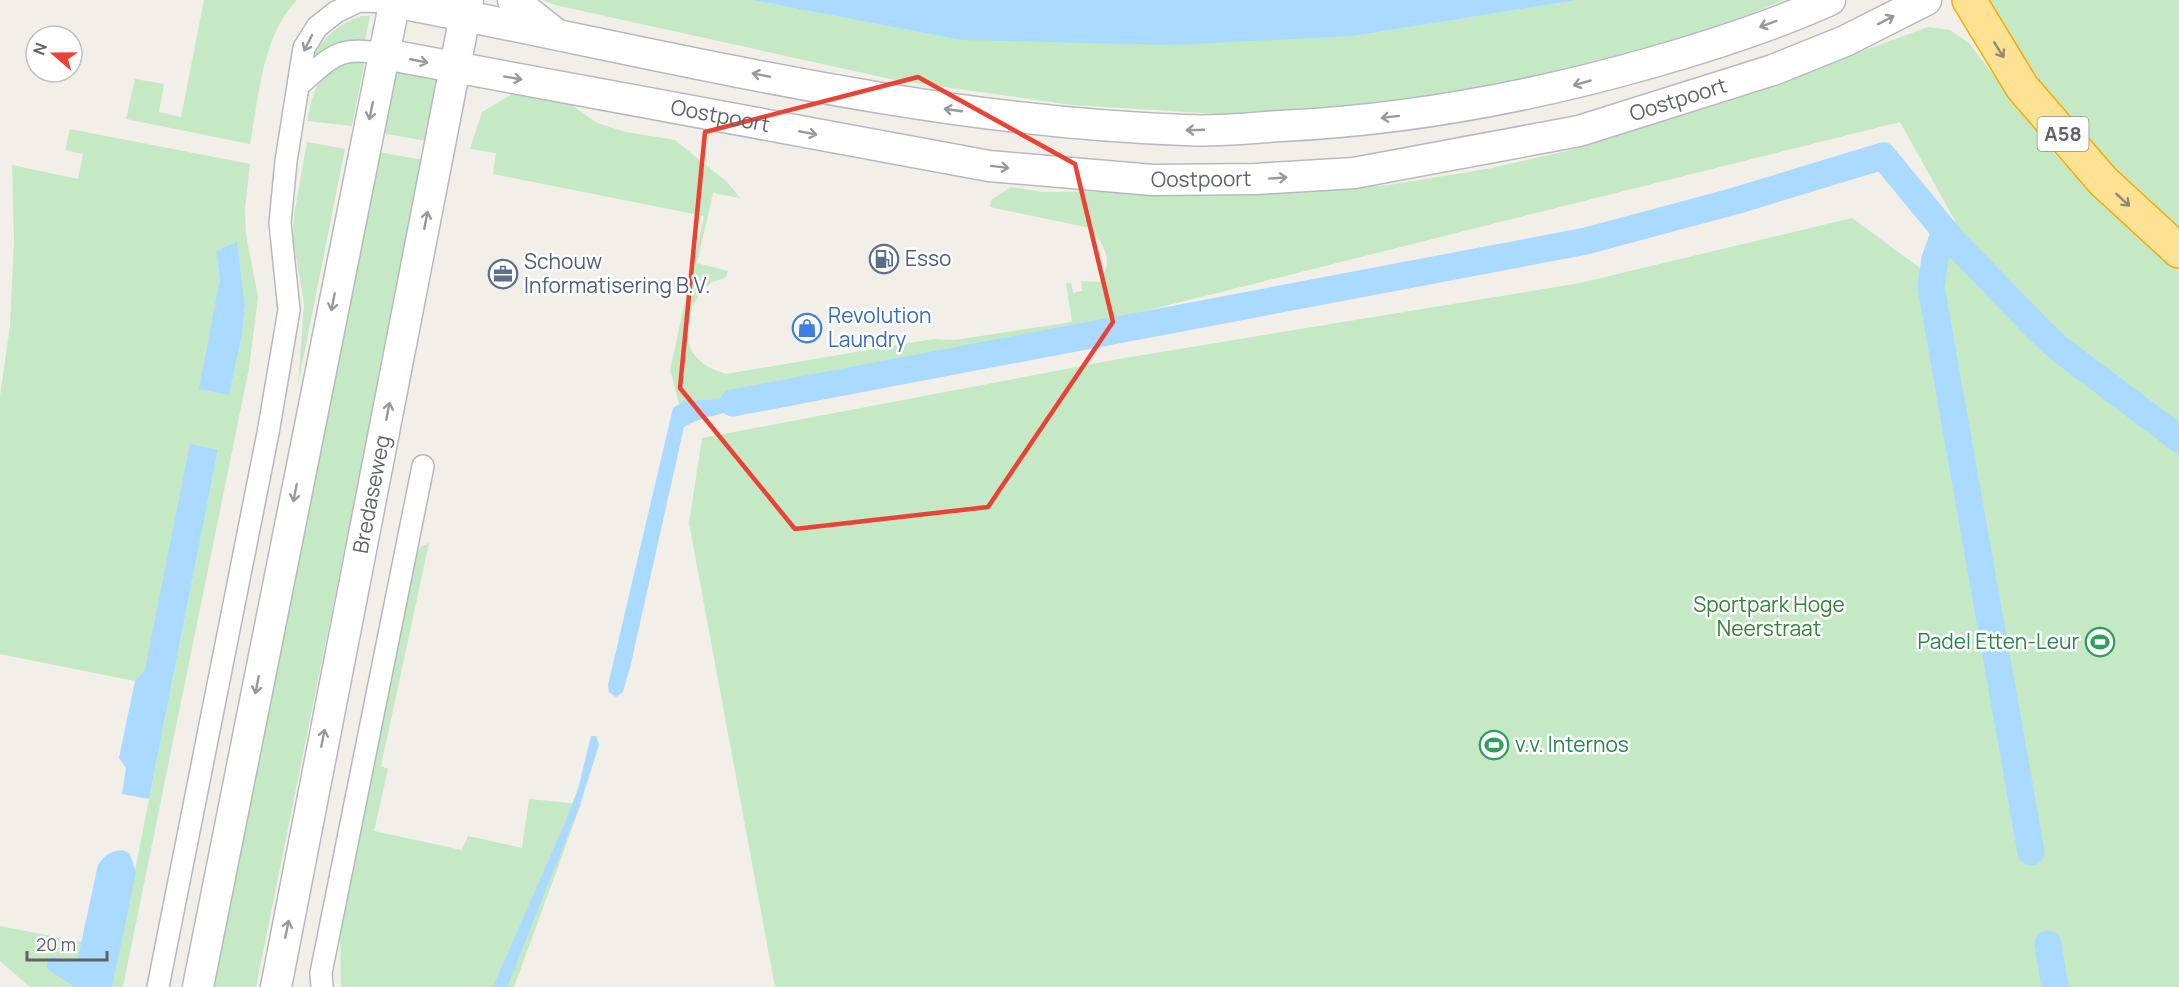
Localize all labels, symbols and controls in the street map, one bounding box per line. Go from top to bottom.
one-way arrow [1876,14,1894,26]
one-way arrow [1759,20,1777,31]
north arrow [24,24,84,84]
one-way arrow [302,34,314,52]
text: N [28,40,52,58]
one-way arrow [1994,41,2006,58]
one-way arrow [409,56,429,67]
one-way arrow [752,69,772,80]
street label: Oostpoort [1626,70,1730,127]
one-way arrow [503,73,522,84]
one-way arrow [1572,77,1591,89]
street label: Oostpoort [669,92,772,138]
one-way arrow [365,101,377,120]
one-way arrow [944,104,964,115]
one-way arrow [1380,112,1400,123]
road number: A58 [2038,117,2088,151]
one-way arrow [1186,124,1206,136]
one-way arrow [798,127,817,138]
one-way arrow [989,162,1009,173]
street label: Oostpoort [1151,164,1251,193]
one-way arrow [1268,172,1288,183]
one-way arrow [2115,193,2130,207]
one-way arrow [421,210,432,230]
fuel station icon: Esso [868,243,900,275]
place label: Esso [905,244,951,272]
place label: Schouw Informatisering B.V. [524,247,710,299]
office icon: Schouw Informatisering B.V. [487,258,519,290]
one-way arrow [327,292,338,311]
place label: Revolution Laundry [828,301,931,353]
shop icon: Revolution Laundry [791,312,823,344]
one-way arrow [383,402,394,421]
street label: Bredaseweg [346,432,396,556]
one-way arrow [289,483,300,503]
park label: Sportpark Hoge Neerstraat [1693,590,1845,642]
sports icon: Padel Etten-Leur [2084,626,2116,658]
place label: Padel Etten-Leur [1917,627,2079,655]
one-way arrow [251,675,263,694]
one-way arrow [318,729,330,748]
sports icon: v.v. Internos [1478,729,1510,761]
place label: v.v. Internos [1515,730,1629,758]
one-way arrow [282,920,293,940]
scale bar [27,924,106,962]
text: 20 m [36,932,76,956]

